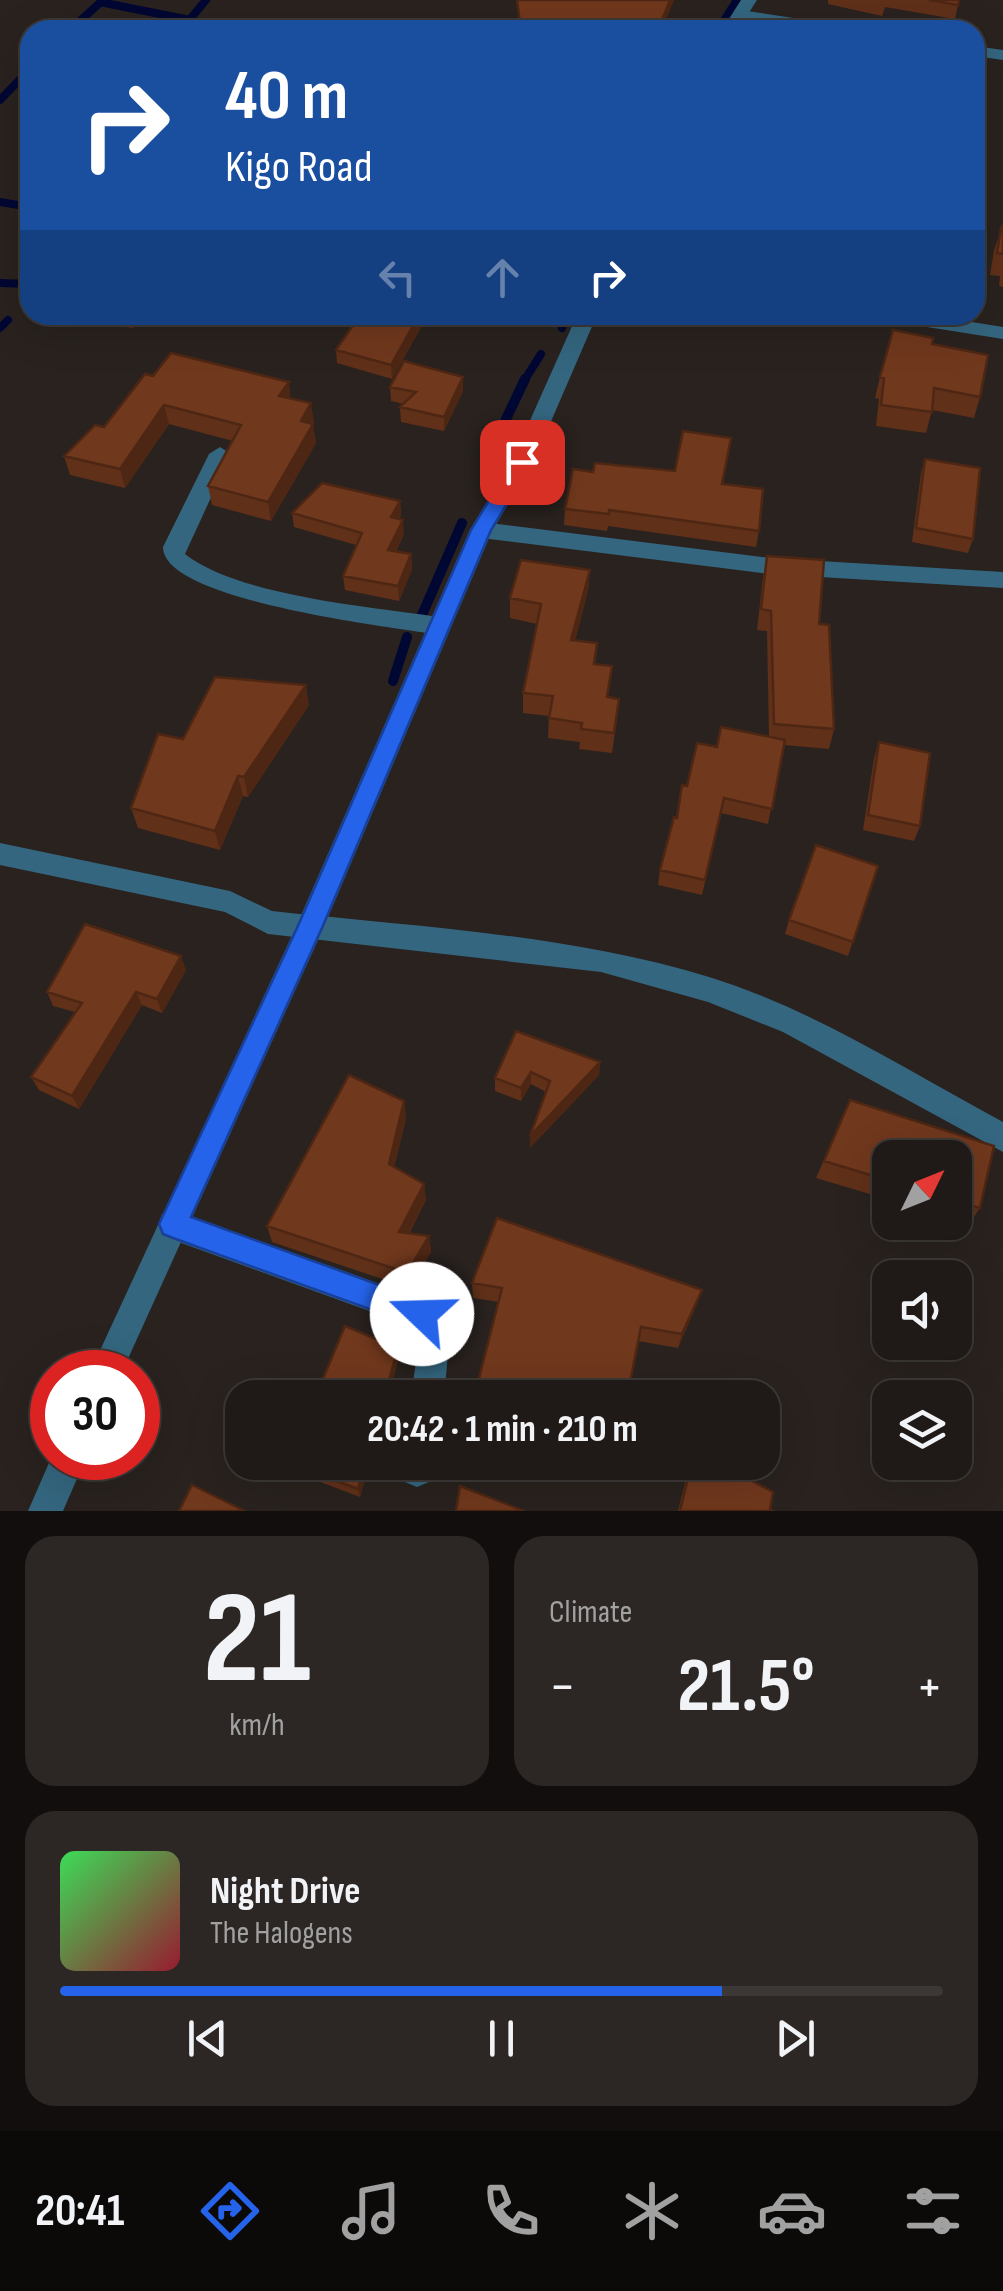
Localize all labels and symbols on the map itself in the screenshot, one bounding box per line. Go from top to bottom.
pin [480,420,565,505]
north arrow [872,1140,972,1240]
position arrow [370,1262,474,1366]
speed limit sign: 30 [30,1350,160,1480]

